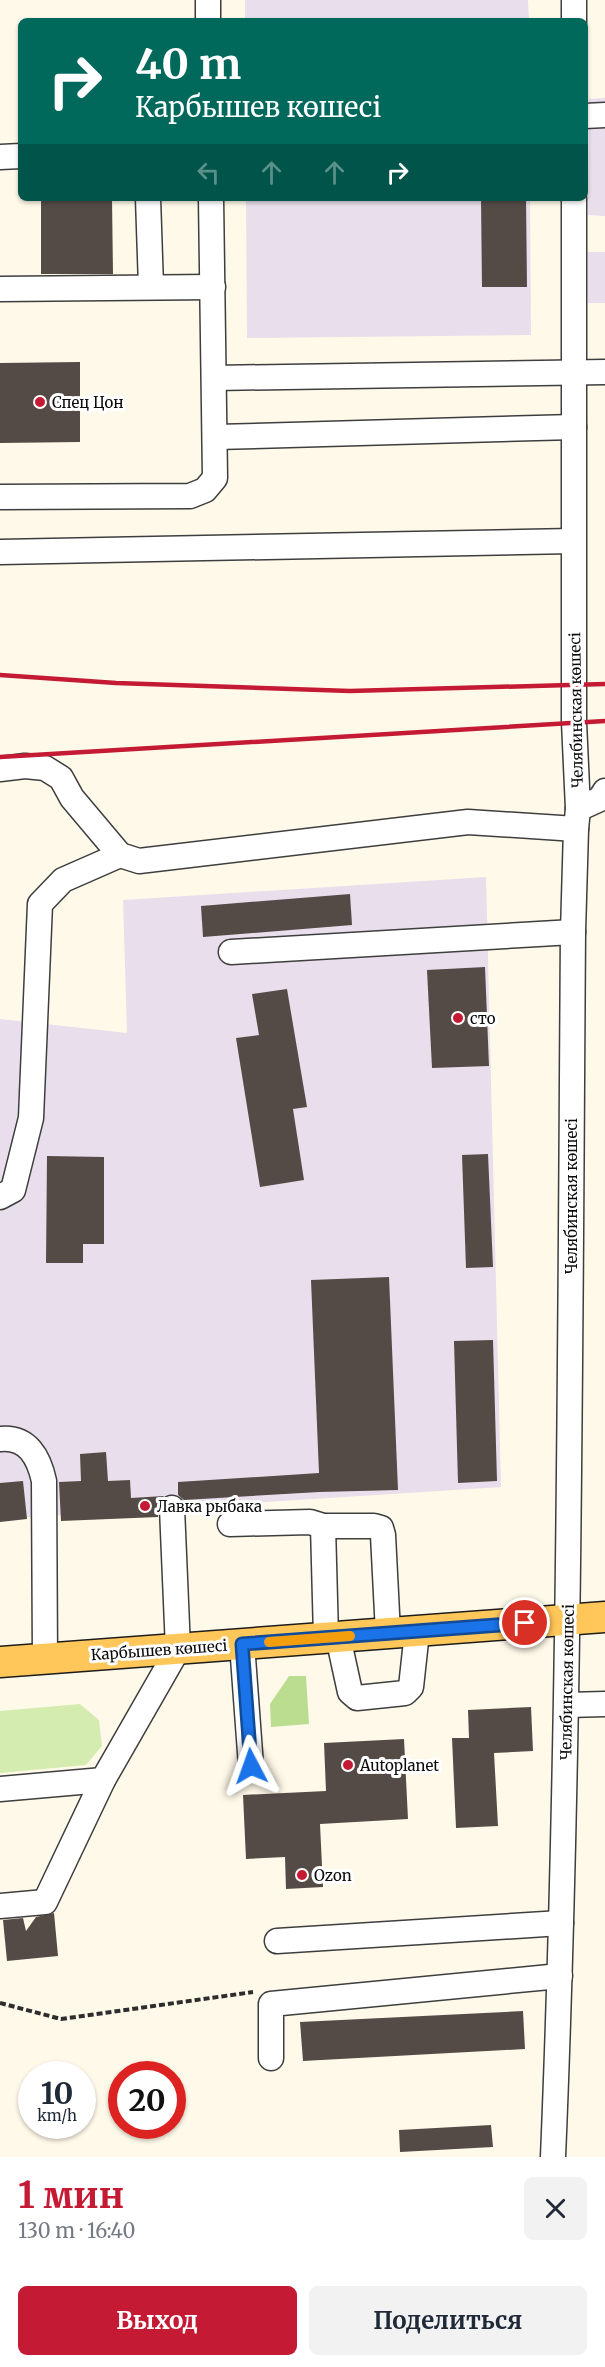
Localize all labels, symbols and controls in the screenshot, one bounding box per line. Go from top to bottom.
text: 40 m [135,38,241,90]
icon: right [36,42,114,120]
text: Карбышев көшесі [135,90,381,124]
icon: left [192,156,225,189]
icon: ahead [255,156,288,189]
icon: ahead [318,156,351,189]
icon: right [381,156,414,189]
place label: Спец Цон [52,393,123,412]
marker: Спец Цон [33,395,47,409]
street label: Челябинская көшесі [565,632,587,788]
place label: сто [470,1009,496,1028]
marker: сто [451,1011,465,1025]
street label: Челябинская көшесі [562,1118,581,1274]
place label: Лавка рыбака [157,1497,262,1516]
marker: Лавка рыбака [138,1499,152,1513]
pin [499,1597,550,1648]
street label: Челябинская көшесі [556,1604,578,1760]
icon: arrive [508,1606,541,1639]
street label: Карбышев көшесі [90,1636,228,1664]
position arrow [219,1734,283,1798]
place label: Autoplanet [359,1756,439,1775]
marker: Autoplanet [341,1758,355,1772]
place label: Ozon [314,1866,352,1885]
marker: Ozon [295,1868,309,1882]
speed limit sign: 20 [108,2061,186,2139]
text: 10 [41,2074,73,2112]
text: km/h [37,2106,77,2125]
text: 1 мин [18,2173,124,2218]
button: close [524,2177,587,2240]
text: 130 m · 16:40 [18,2218,135,2243]
button: Выход [18,2286,297,2355]
button: Поделиться [309,2286,587,2355]

